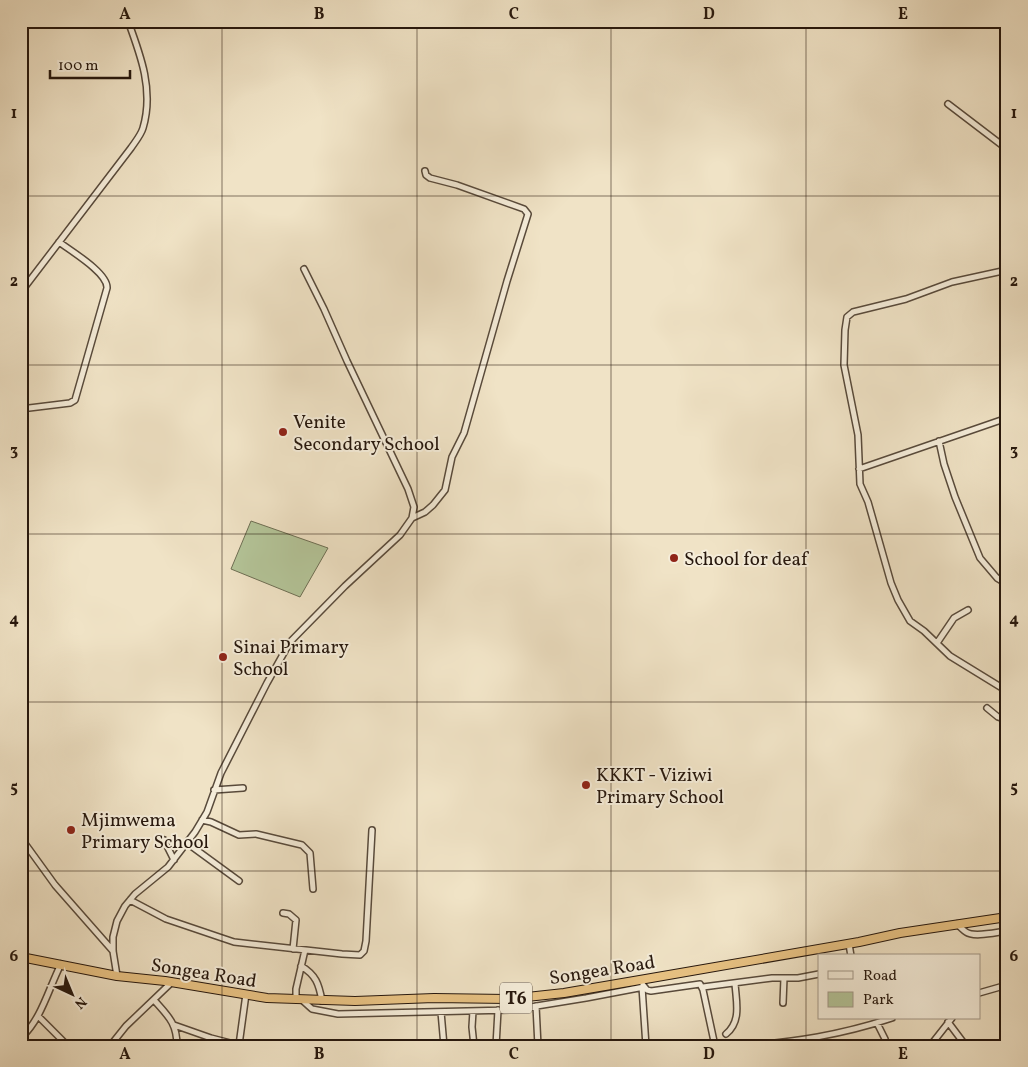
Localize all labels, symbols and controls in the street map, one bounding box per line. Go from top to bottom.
text: A [119,4,131,26]
text: B [314,4,325,26]
text: C [509,4,519,26]
text: D [703,4,715,26]
text: E [898,4,908,26]
scale bar [50,48,130,80]
text: 100 m [58,56,98,77]
text: 1 [11,103,17,125]
text: 1 [1011,103,1017,125]
text: 2 [10,271,18,293]
text: 2 [1010,271,1018,293]
place label: Venite Secondary School [293,410,440,458]
marker: Venite Secondary School [277,426,289,438]
text: 3 [10,440,18,462]
text: 3 [1010,440,1018,462]
place label: School for deaf [684,547,809,573]
marker: School for deaf [668,552,680,564]
text: 4 [9,609,19,631]
text: 4 [1009,609,1019,631]
place label: Sinai Primary School [233,635,349,683]
marker: Sinai Primary School [217,651,229,663]
place label: KKKT - Viziwi Primary School [596,763,724,811]
text: 5 [10,777,18,799]
text: 5 [1010,777,1018,799]
marker: KKKT - Viziwi Primary School [580,779,592,791]
place label: Mjimwema Primary School [81,808,209,856]
marker: Mjimwema Primary School [65,824,77,836]
text: 6 [10,946,19,968]
text: 6 [1010,946,1019,968]
street label: Songea Road [548,950,657,992]
street label: Songea Road [149,953,258,995]
legend [818,954,980,1020]
text: Road [863,966,897,987]
north arrow [48,970,98,1020]
road number: T6 [500,982,532,1014]
text: Park [863,990,894,1011]
text: N [70,992,90,1013]
text: A [119,1044,131,1066]
text: B [314,1044,325,1066]
text: C [509,1044,519,1066]
text: D [703,1044,715,1066]
text: E [898,1044,908,1066]

